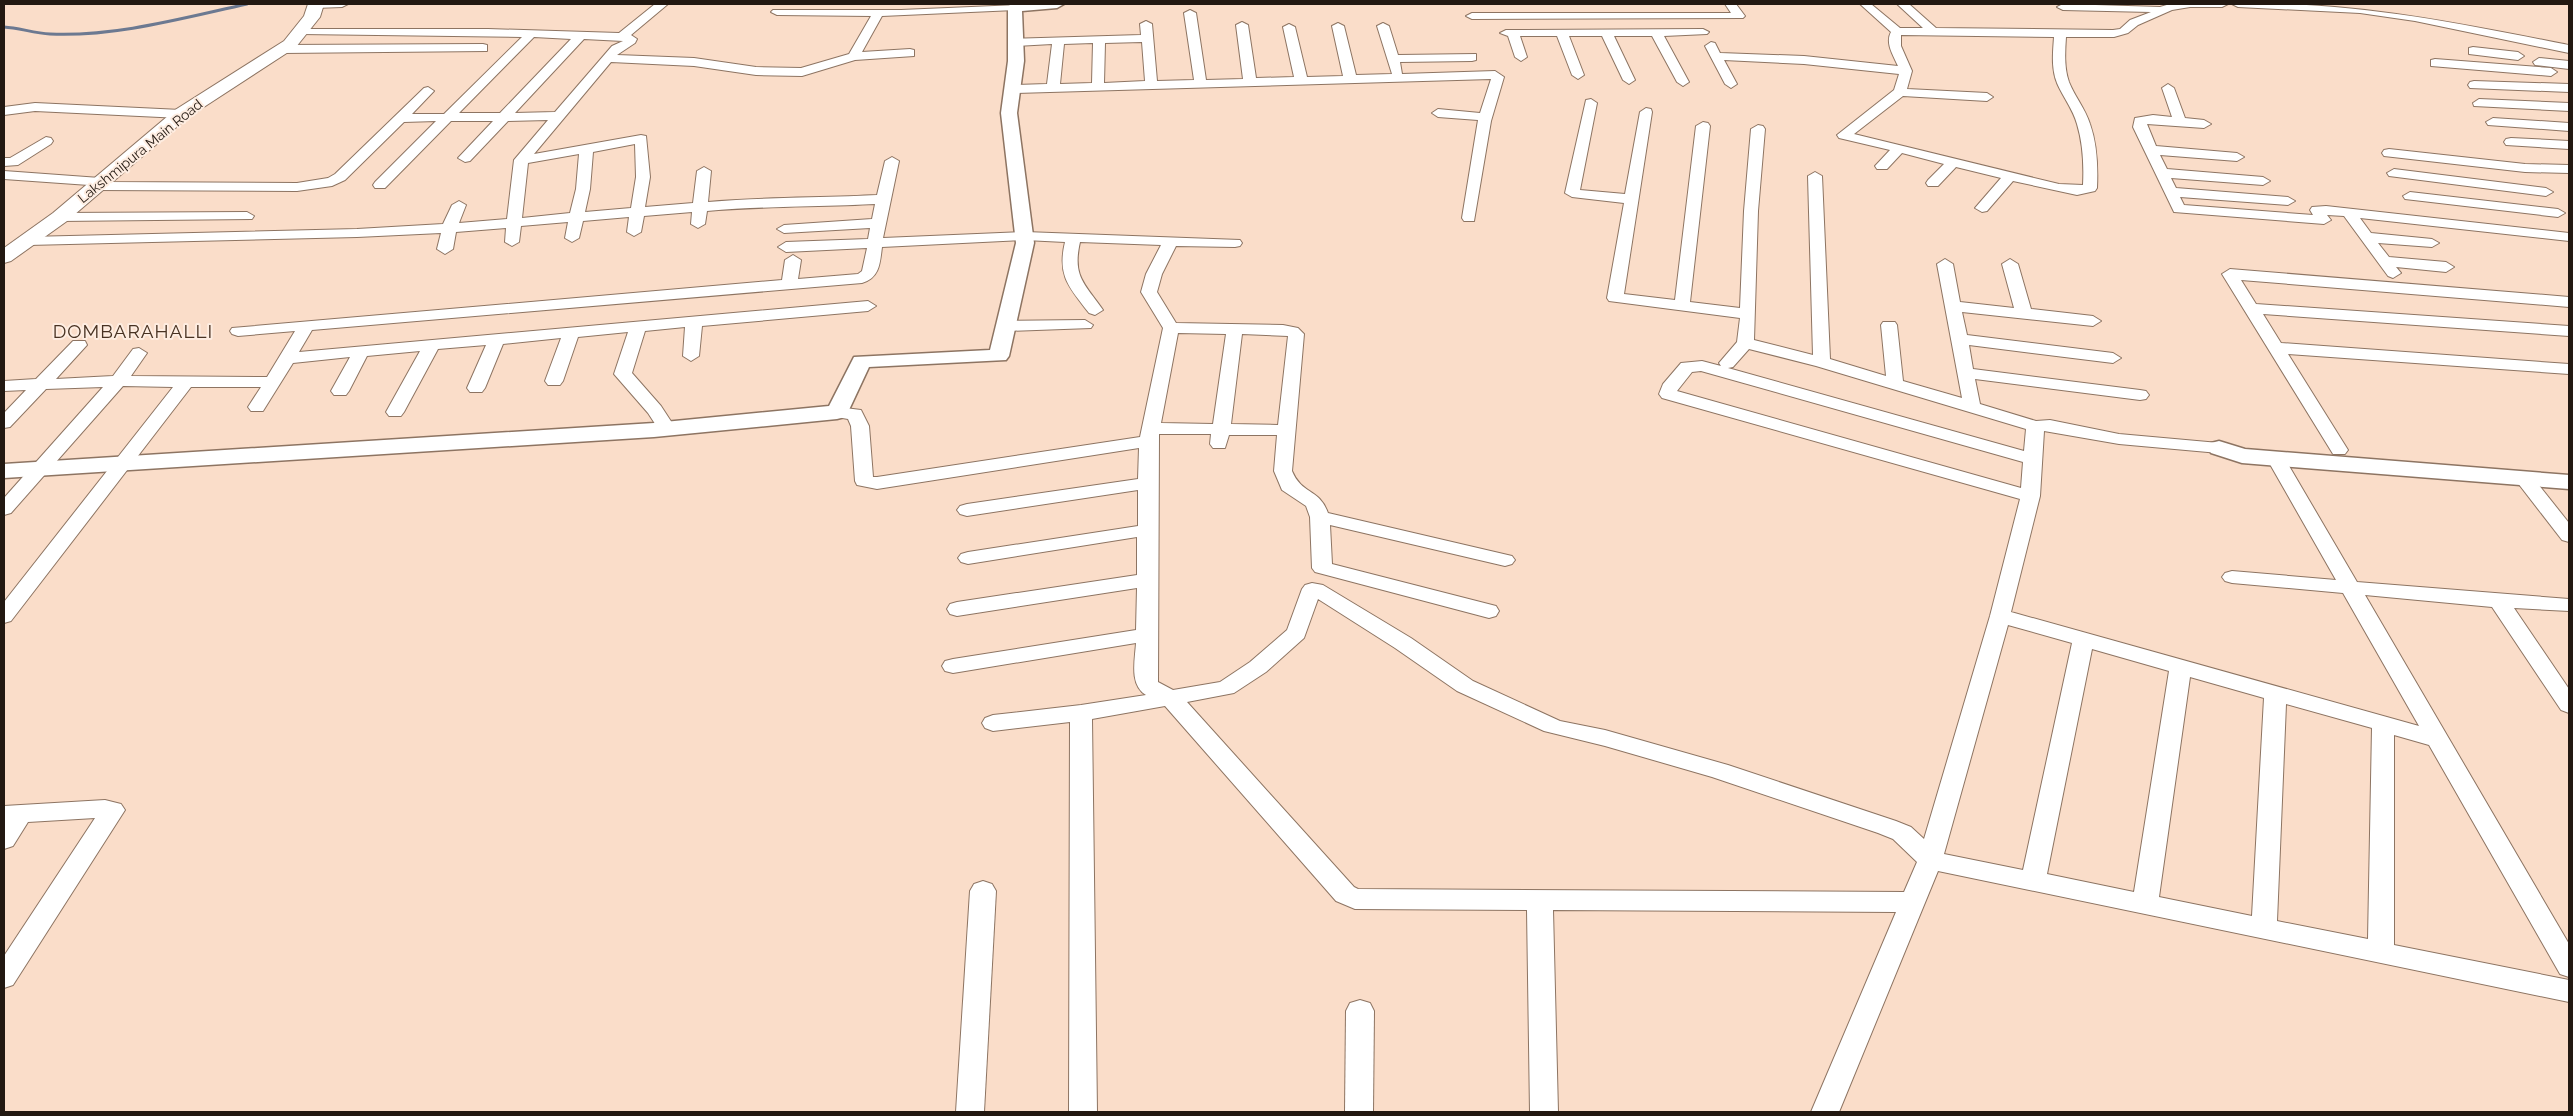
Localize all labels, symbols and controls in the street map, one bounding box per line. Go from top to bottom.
street label: Lakshmipura Main Road [75,96,205,206]
district label: DOMBARAHALLI [53,320,213,342]

